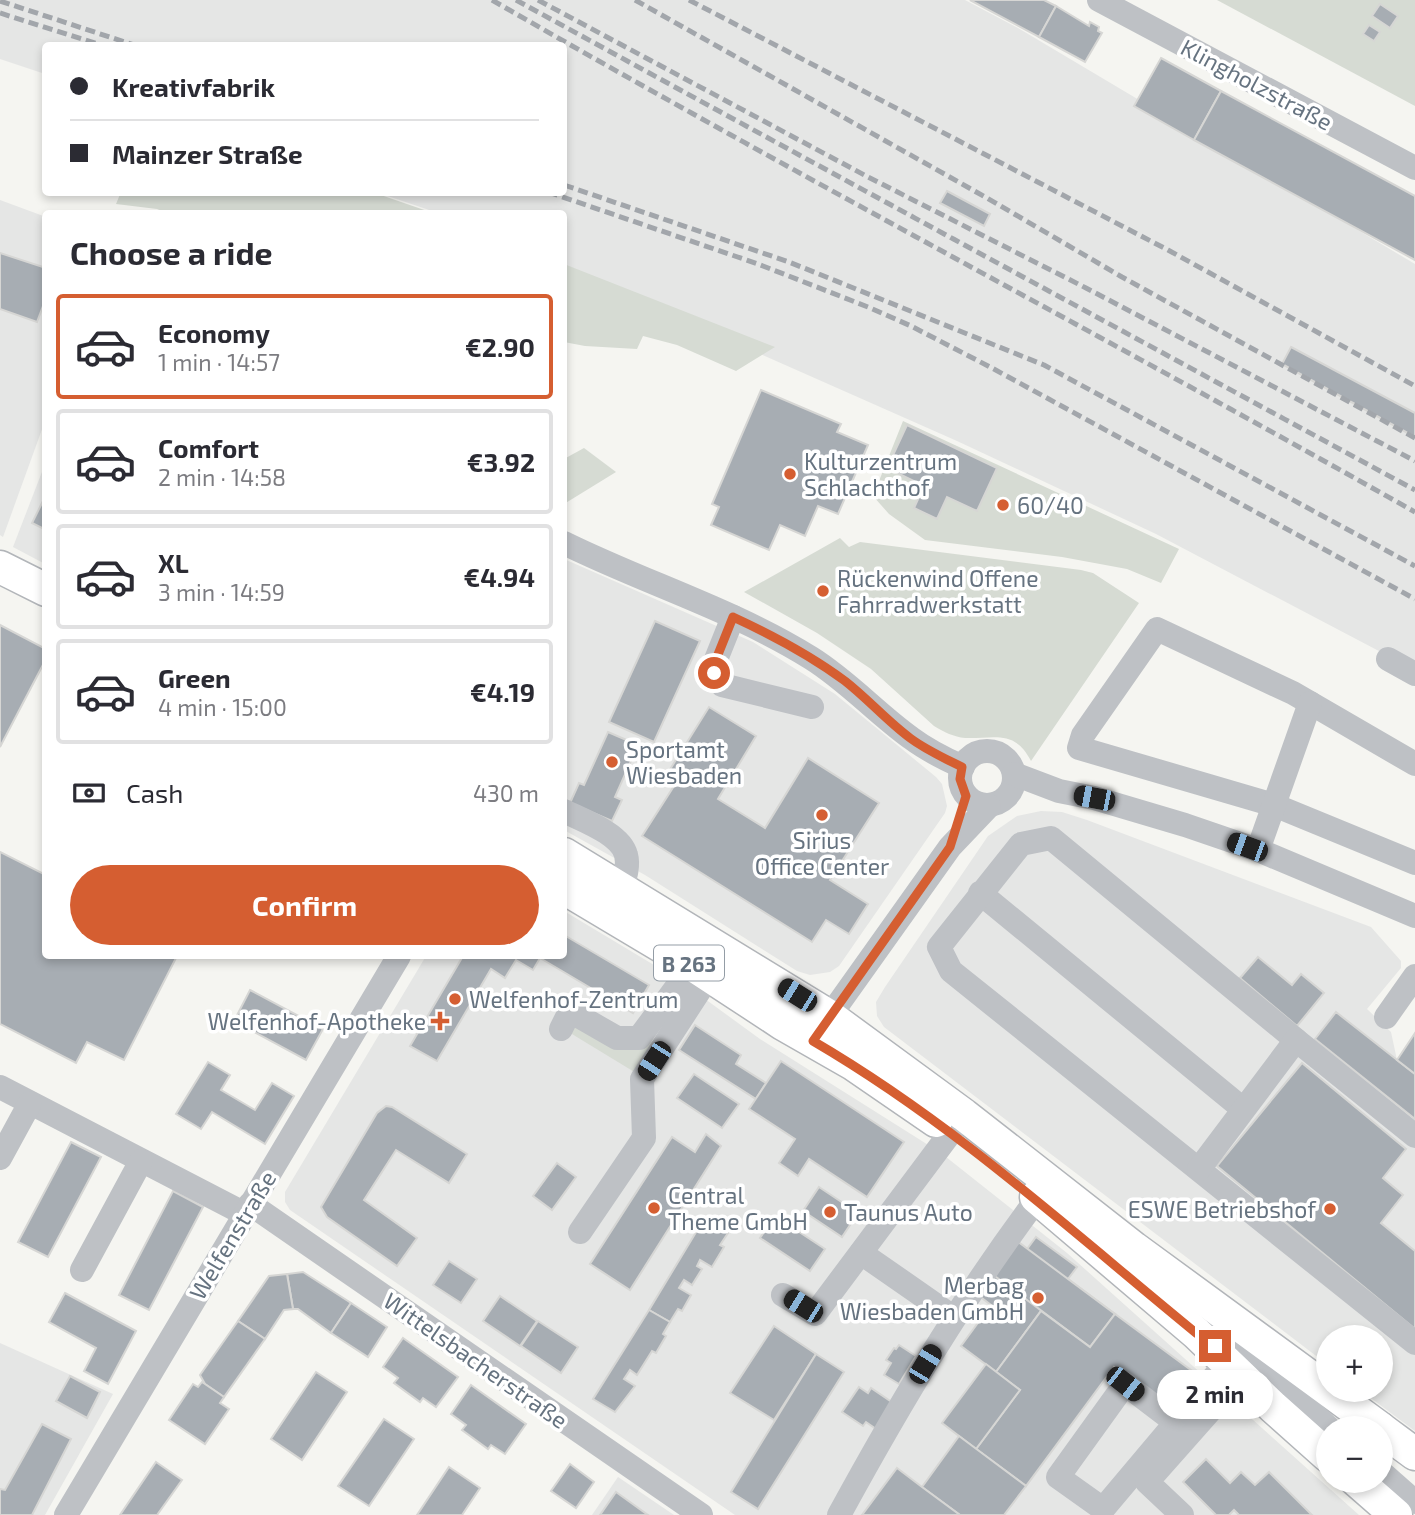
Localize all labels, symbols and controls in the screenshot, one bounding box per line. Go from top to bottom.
street label: Klingholzstraße [1176,32,1338,136]
text: Kreativfabrik [112,71,275,102]
text: Mainzer Straße [112,138,303,169]
text: Choose a ride [70,233,273,271]
icon: car [74,315,137,378]
text: Economy [158,317,270,348]
text: €2.90 [465,331,535,362]
text: 1 min · 14:57 [158,348,280,376]
icon: car [74,430,137,493]
text: Comfort [158,432,259,463]
text: €3.92 [467,446,535,477]
place label: Kulturzentrum Schlachthof [804,447,957,501]
text: 2 min · 14:58 [158,463,286,491]
marker: Kulturzentrum Schlachthof [782,466,798,482]
place label: 60/40 [1017,491,1084,519]
marker: 60/40 [995,497,1011,513]
icon: car [74,545,137,608]
text: XL [158,547,189,578]
text: €4.94 [463,561,535,592]
place label: Rückenwind Offene Fahrradwerkstatt [837,564,1039,618]
text: 3 min · 14:59 [158,578,285,606]
marker: Rückenwind Offene Fahrradwerkstatt [815,583,831,599]
route start [698,657,730,689]
icon: car [74,660,137,723]
text: Green [158,662,231,693]
text: €4.19 [470,676,535,707]
text: 4 min · 15:00 [158,693,287,721]
place label: Sportamt Wiesbaden [626,735,742,789]
marker: Sportamt Wiesbaden [604,754,620,770]
icon: cash [70,774,108,812]
text: Cash [126,777,183,808]
text: 430 m [473,779,539,807]
car [1072,784,1117,812]
marker: Sirius Office Center [814,807,830,823]
place label: Sirius Office Center [755,826,889,880]
car [1224,830,1271,864]
button: Confirm [70,865,539,945]
road number: B 263 [654,946,724,981]
car [774,975,821,1015]
place label: Welfenhof-Zentrum [469,985,678,1013]
marker: Welfenhof-Zentrum [447,991,463,1007]
place label: Welfenhof-Apotheke [208,1007,426,1035]
marker: Welfenhof-Apotheke [432,1013,448,1029]
car [634,1038,675,1084]
street label: Welfenstraße [183,1166,281,1304]
place label: Central Theme GmbH [668,1181,808,1235]
place label: ESWE Betriebshof [1128,1195,1317,1223]
place label: Taunus Auto [844,1198,973,1226]
marker: Central Theme GmbH [646,1200,662,1216]
marker: ESWE Betriebshof [1322,1201,1338,1217]
marker: Taunus Auto [822,1204,838,1220]
place label: Merbag Wiesbaden GmbH [840,1271,1024,1325]
street label: Wittelsbacherstraße [379,1286,573,1434]
car [780,1286,827,1326]
marker: Merbag Wiesbaden GmbH [1030,1290,1046,1306]
map controls [1316,1325,1393,1493]
button: + [1316,1325,1393,1402]
route end [1199,1330,1231,1362]
car [906,1341,945,1387]
car [1102,1363,1149,1405]
callout: 2 min [1157,1370,1273,1420]
text: 2 min [1186,1380,1244,1408]
button: − [1316,1416,1393,1493]

